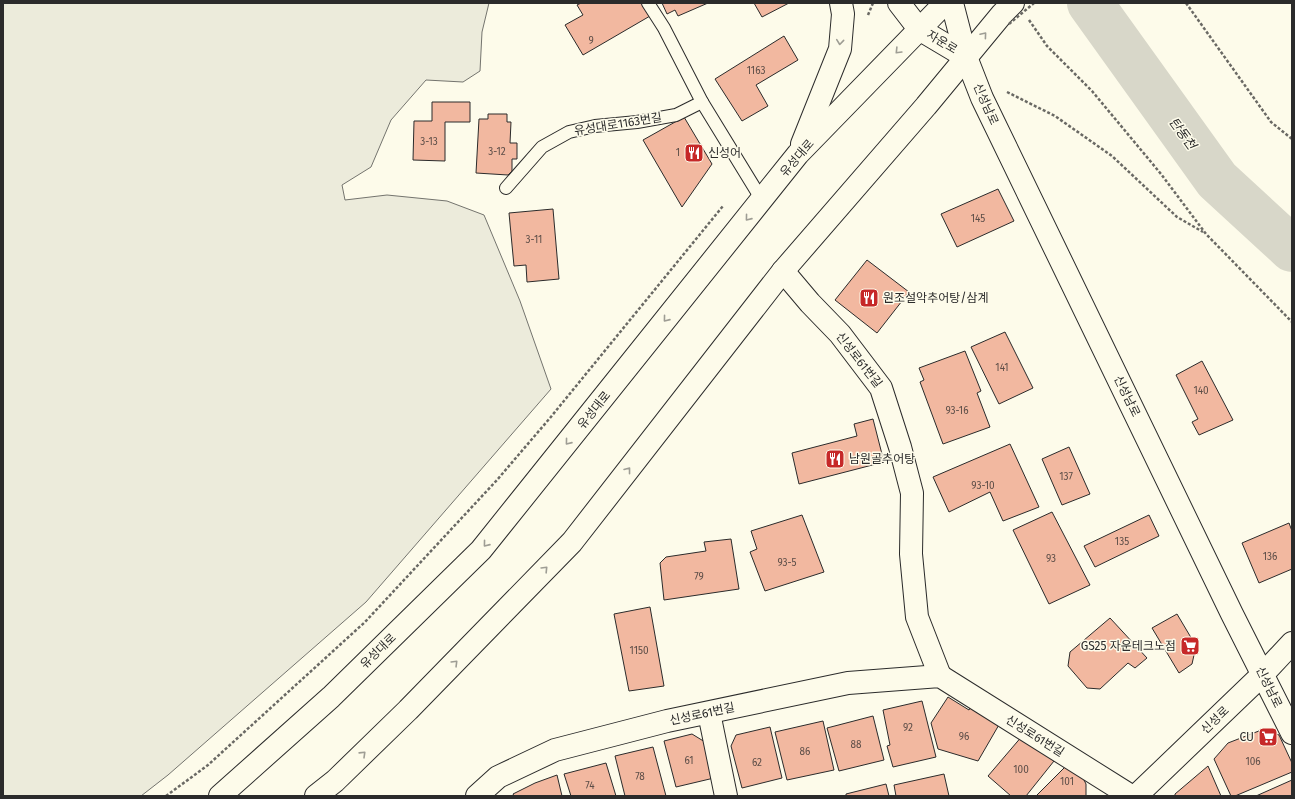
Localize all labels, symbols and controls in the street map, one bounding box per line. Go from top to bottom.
street label: 자운로 [924,27,960,57]
one-way arrow [979,32,986,40]
house number: 9 [588,35,594,47]
one-way arrow [836,39,845,45]
one-way arrow [895,46,903,54]
house number: 1163 [747,65,765,77]
street label: 신성남로 [971,81,1001,127]
street label: 유성대로1163번길 [573,110,663,138]
water label: 탄동천 [1166,114,1200,153]
house number: 3-13 [420,136,438,148]
street label: 유성대로 [777,137,817,179]
restaurant icon: 신성어 [683,142,705,164]
house number: 3-12 [488,146,506,158]
place label: 신성어 [708,146,741,160]
house number: 1 [676,147,680,159]
one-way arrow [745,213,752,220]
house number: 145 [971,213,985,225]
house number: 3-11 [526,234,542,246]
restaurant icon: 원조설악추어탕/삼계 [858,287,880,309]
place label: 원조설악추어탕/삼계 [883,291,989,305]
one-way arrow [664,315,671,322]
street label: 신성로61번길 [833,330,885,390]
house number: 141 [995,362,1009,374]
street label: 신성남로 [1111,373,1143,419]
house number: 140 [1193,385,1209,397]
street label: 유성대로 [575,388,613,432]
house number: 93-16 [945,405,969,417]
one-way arrow [565,438,572,445]
restaurant icon: 남원골추어탕 [824,448,846,470]
place label: 남원골추어탕 [849,452,915,466]
one-way arrow [624,467,631,474]
house number: 137 [1059,471,1073,483]
house number: 93-10 [971,480,995,492]
house number: 135 [1115,536,1129,548]
one-way arrow [484,539,491,546]
house number: 136 [1263,551,1277,563]
house number: 93 [1046,553,1056,565]
house number: 93-5 [778,557,796,569]
one-way arrow [541,567,548,574]
house number: 79 [694,571,704,583]
street label: 유성대로 [357,631,399,671]
supermarket icon: GS25 자운테크노점 [1179,635,1201,657]
place label: GS25 자운테크노점 [1081,639,1176,653]
house number: 1150 [629,645,649,657]
one-way arrow [450,660,458,668]
street label: 신성남로 [1253,664,1285,710]
street label: 신성로61번길 [668,700,736,728]
street label: 신성로 [1198,703,1232,737]
street label: 신성로61번길 [1003,713,1067,759]
house number: 92 [903,722,913,734]
supermarket icon: CU [1257,726,1279,748]
place label: CU [1239,730,1254,744]
house number: 96 [959,731,969,743]
house number: 88 [850,739,862,751]
house number: 86 [800,746,810,758]
one-way arrow [358,751,366,759]
house number: 61 [684,755,694,767]
house number: 106 [1245,756,1261,768]
house number: 62 [752,757,762,769]
house number: 100 [1013,764,1029,776]
house number: 78 [635,771,645,783]
house number: 101 [1060,776,1074,788]
house number: 74 [585,780,595,792]

